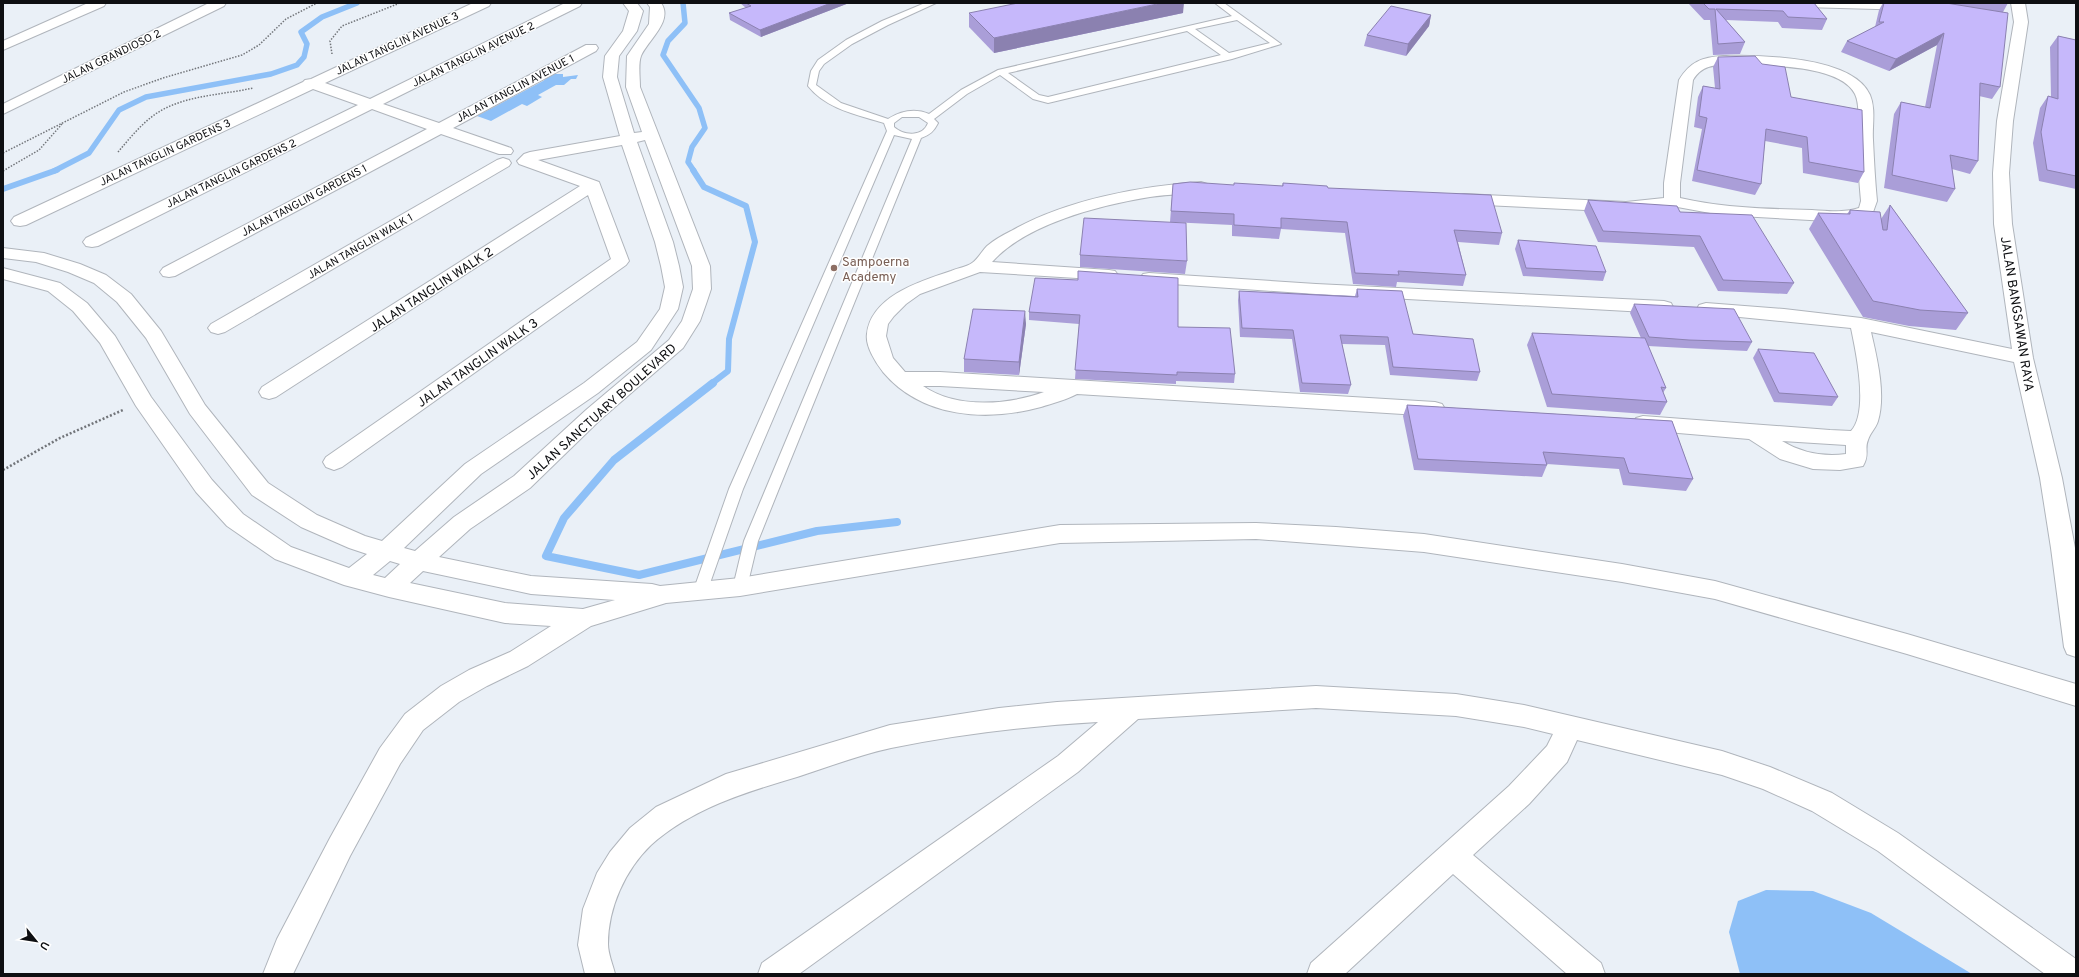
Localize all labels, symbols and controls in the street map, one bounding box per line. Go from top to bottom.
street label: JALAN TANGLIN AVENUE 3 [334,9,461,79]
street label: JALAN TANGLIN AVENUE 2 [410,19,537,91]
street label: JALAN GRANDIOSO 2 [59,27,163,87]
street label: JALAN TANGLIN AVENUE 1 [454,52,577,126]
street label: JALAN TANGLIN GARDENS 3 [98,116,233,190]
street label: JALAN TANGLIN GARDENS 2 [164,136,299,212]
street label: JALAN TANGLIN GARDENS 1 [239,162,370,240]
street label: JALAN TANGLIN WALK 1 [305,211,416,283]
street label: JALAN BANGSAWAN RAYA [1996,236,2036,393]
street label: JALAN TANGLIN WALK 2 [367,245,497,337]
place label: Sampoerna Academy [842,255,909,286]
marker: Sampoerna Academy [829,263,839,273]
street label: JALAN TANGLIN WALK 3 [414,316,542,412]
street label: JALAN SANCTUARY BOULEVARD [524,341,681,484]
north arrow [16,921,56,961]
text: U [36,939,52,952]

